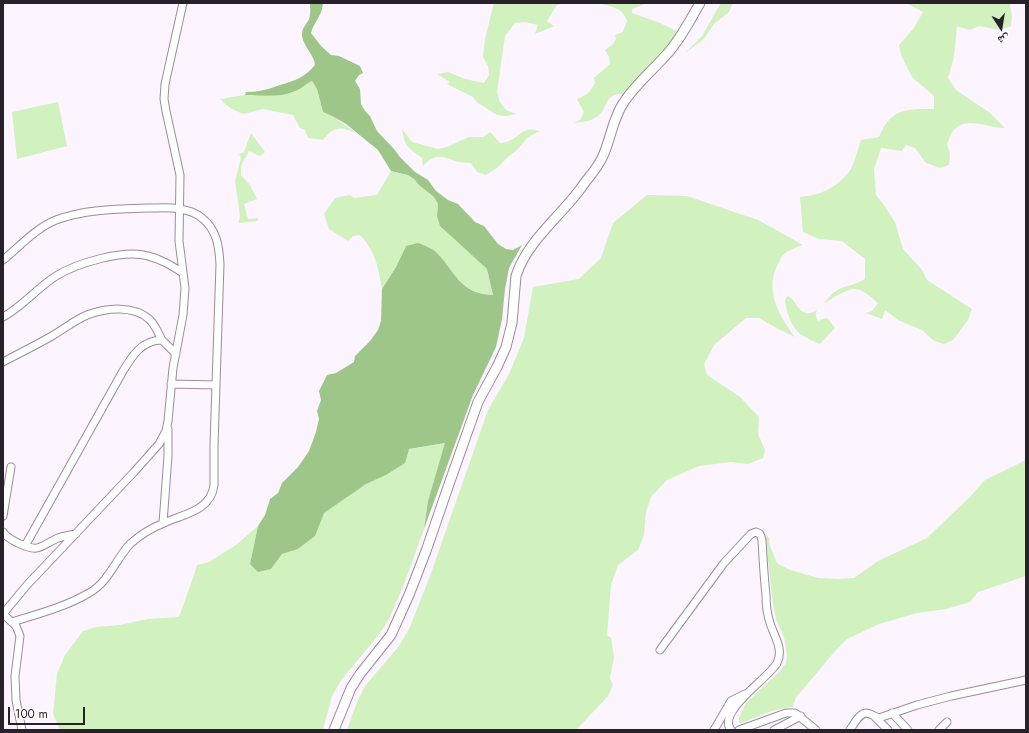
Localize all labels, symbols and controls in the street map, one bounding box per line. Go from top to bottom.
north arrow [981,8,1021,48]
text: ش [996,31,1011,49]
scale bar [10,699,87,725]
text: 100 m [15,705,48,723]

